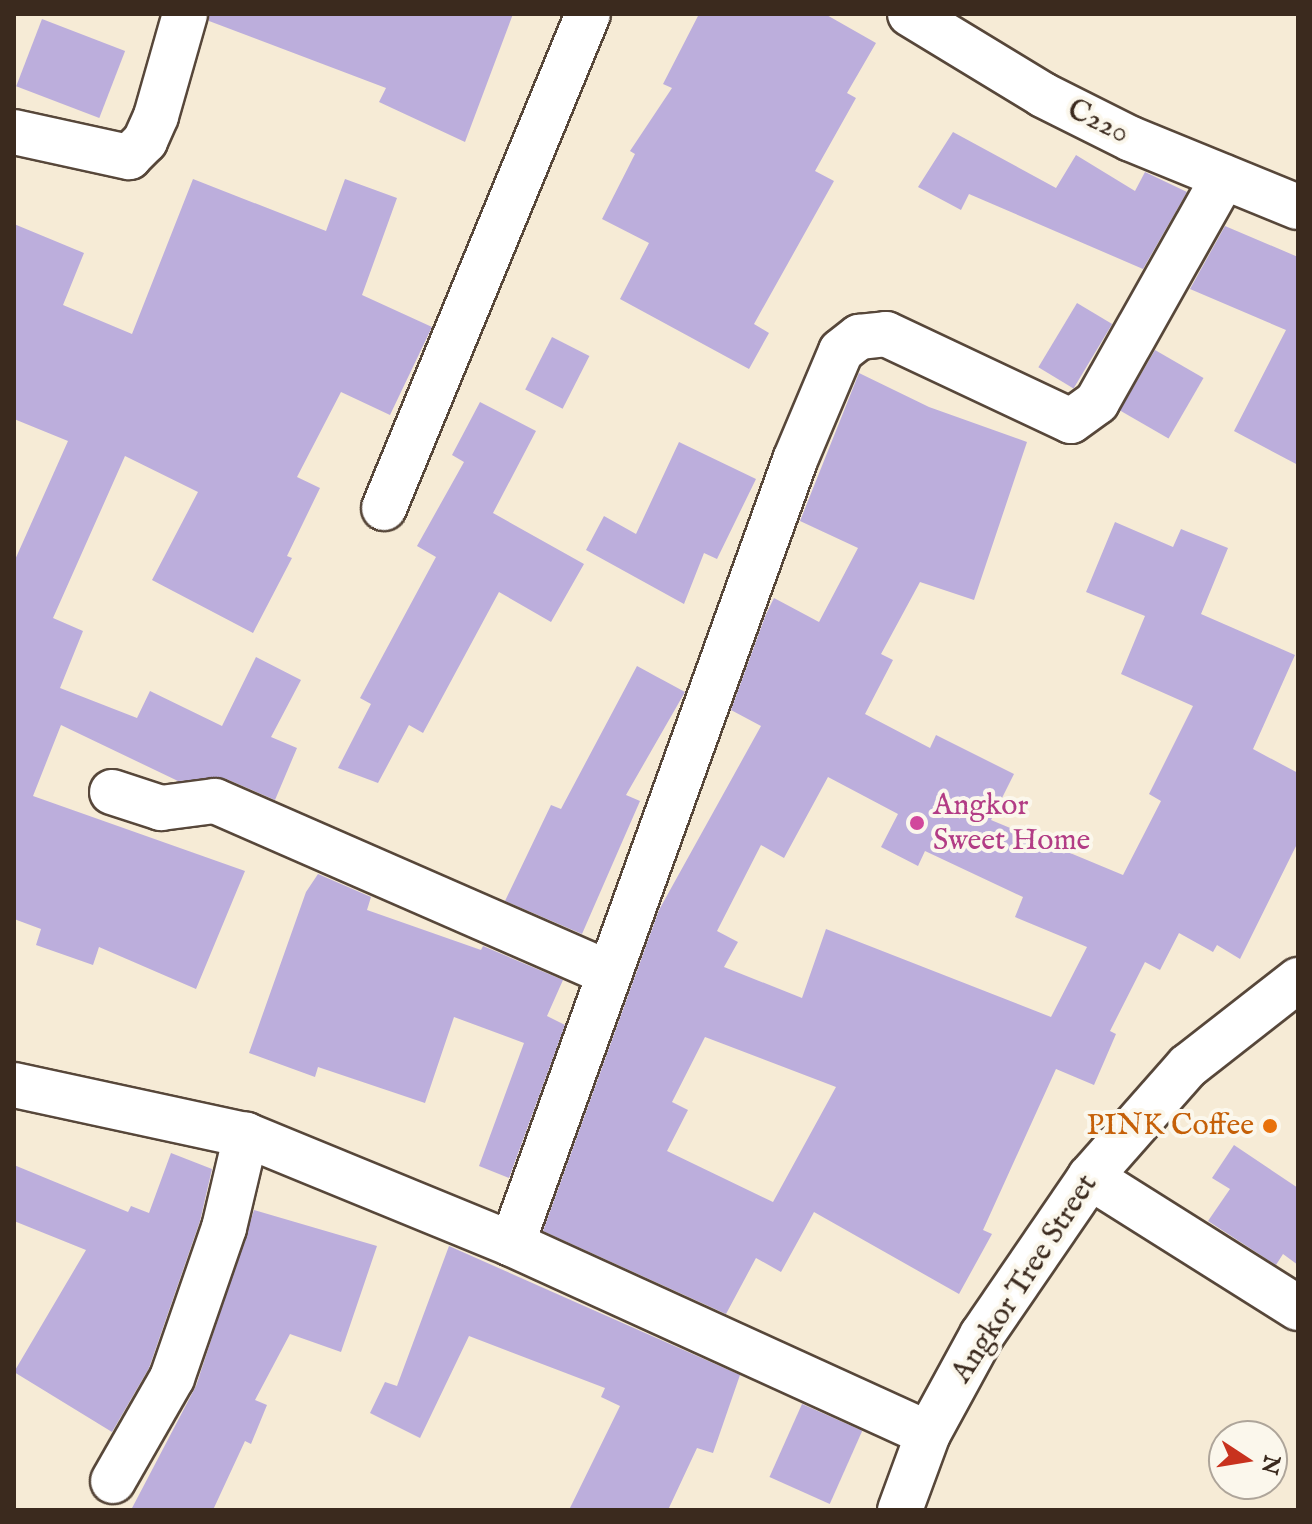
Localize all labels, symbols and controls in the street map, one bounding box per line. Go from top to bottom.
street label: C220 [1061,92,1135,152]
place label: Angkor Sweet Home [933,788,1090,858]
marker: Angkor Sweet Home [908,814,926,832]
place label: PINK Coffee [1087,1108,1254,1144]
marker: PINK Coffee [1261,1117,1279,1135]
street label: Angkor Tree Street [944,1168,1106,1390]
north arrow [1208,1420,1288,1500]
text: N [1254,1452,1285,1477]

